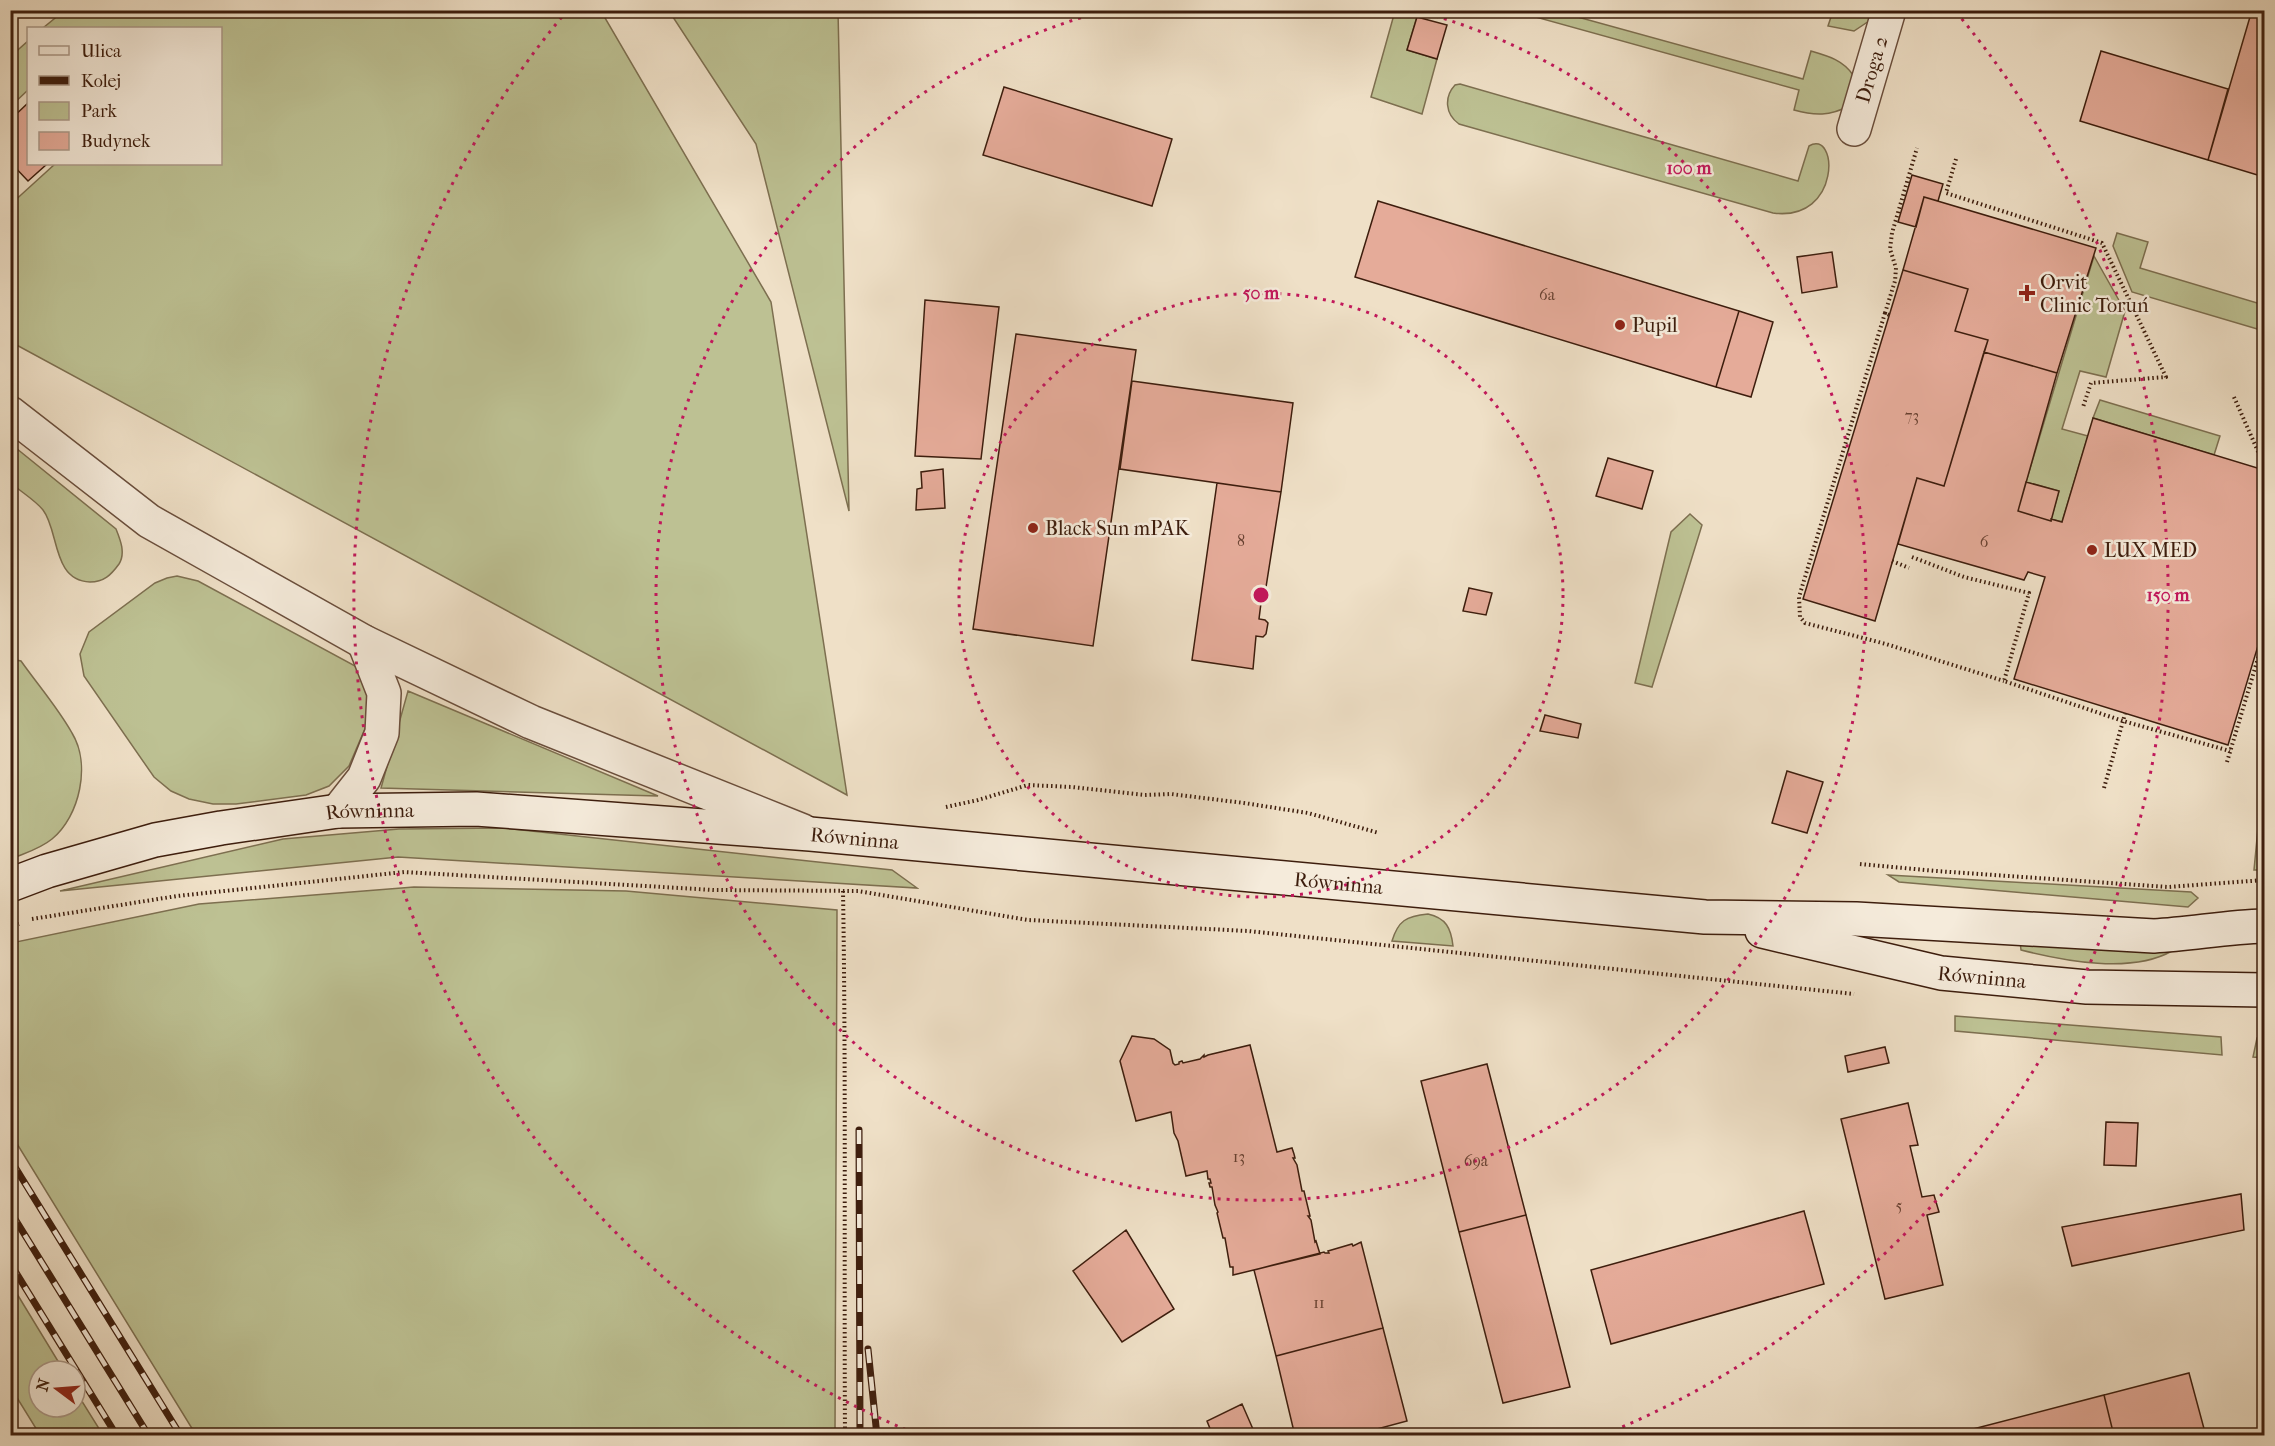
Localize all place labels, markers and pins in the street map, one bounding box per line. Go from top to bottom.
place label: Orvit Clinic Toruń [2040,271,2149,317]
marker: Orvit Clinic Toruń [2018,284,2036,302]
place label: Pupil [1632,314,1678,337]
marker: Pupil [1613,318,1627,332]
place label: Black Sun mPAK [1045,517,1191,540]
marker: Black Sun mPAK [1026,521,1040,535]
place label: LUX MED [2104,539,2197,562]
marker: LUX MED [2085,543,2099,557]
centre of rings [1251,585,1271,605]

